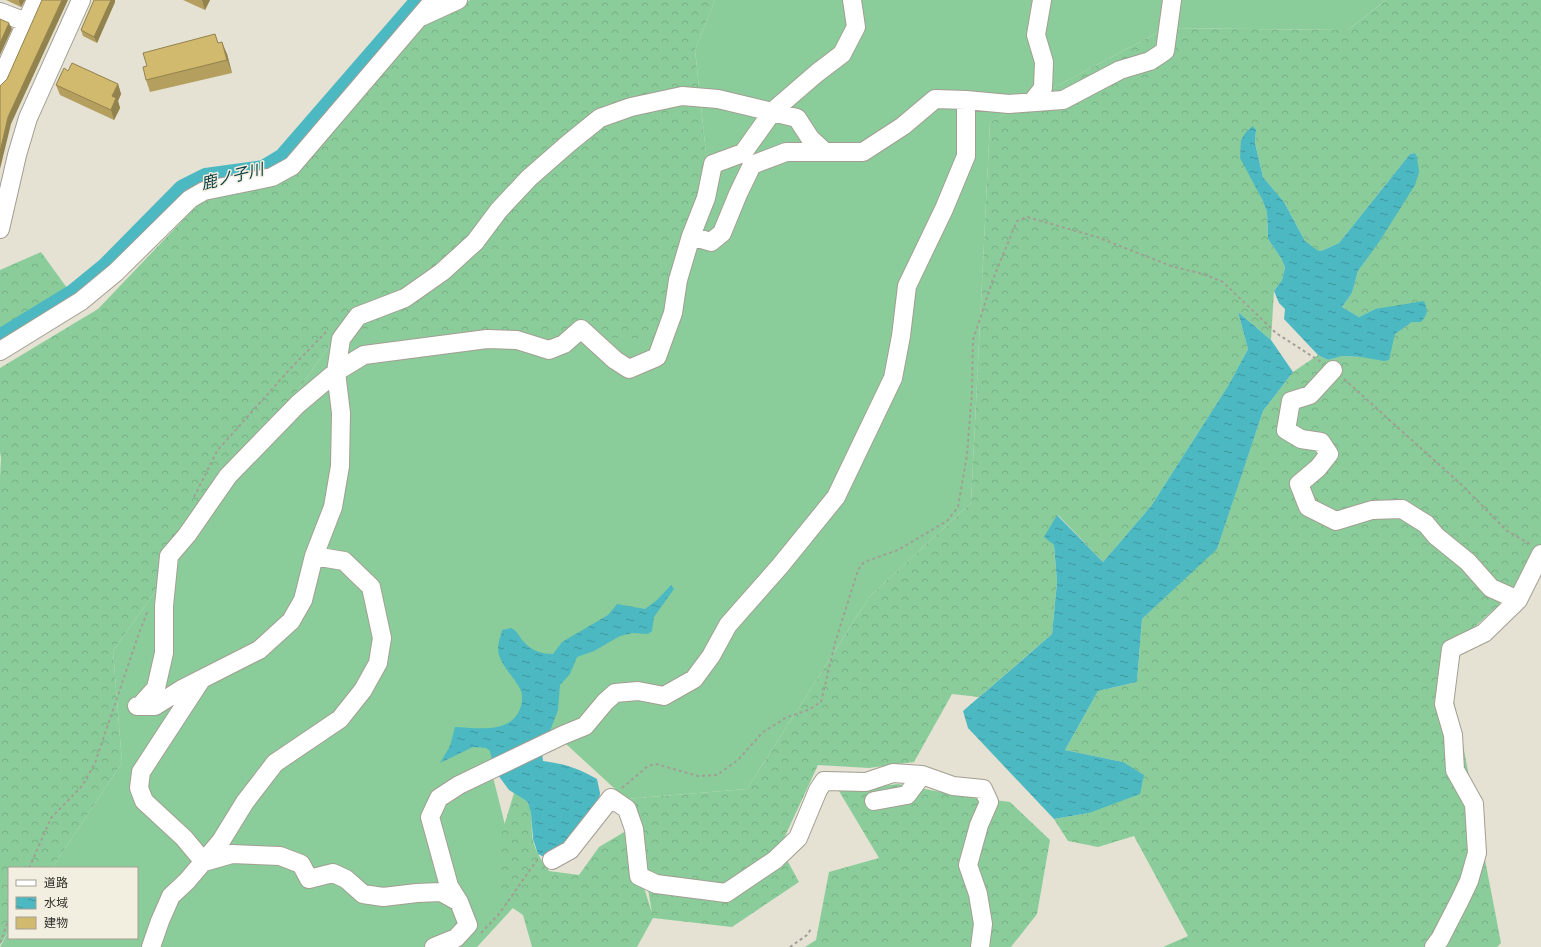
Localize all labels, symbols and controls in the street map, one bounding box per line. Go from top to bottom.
water label: 鹿ノ子川 [199,159,267,193]
legend [8,867,138,939]
text: 道路 [44,875,68,890]
text: 水域 [44,895,68,910]
text: 建物 [44,915,68,930]

